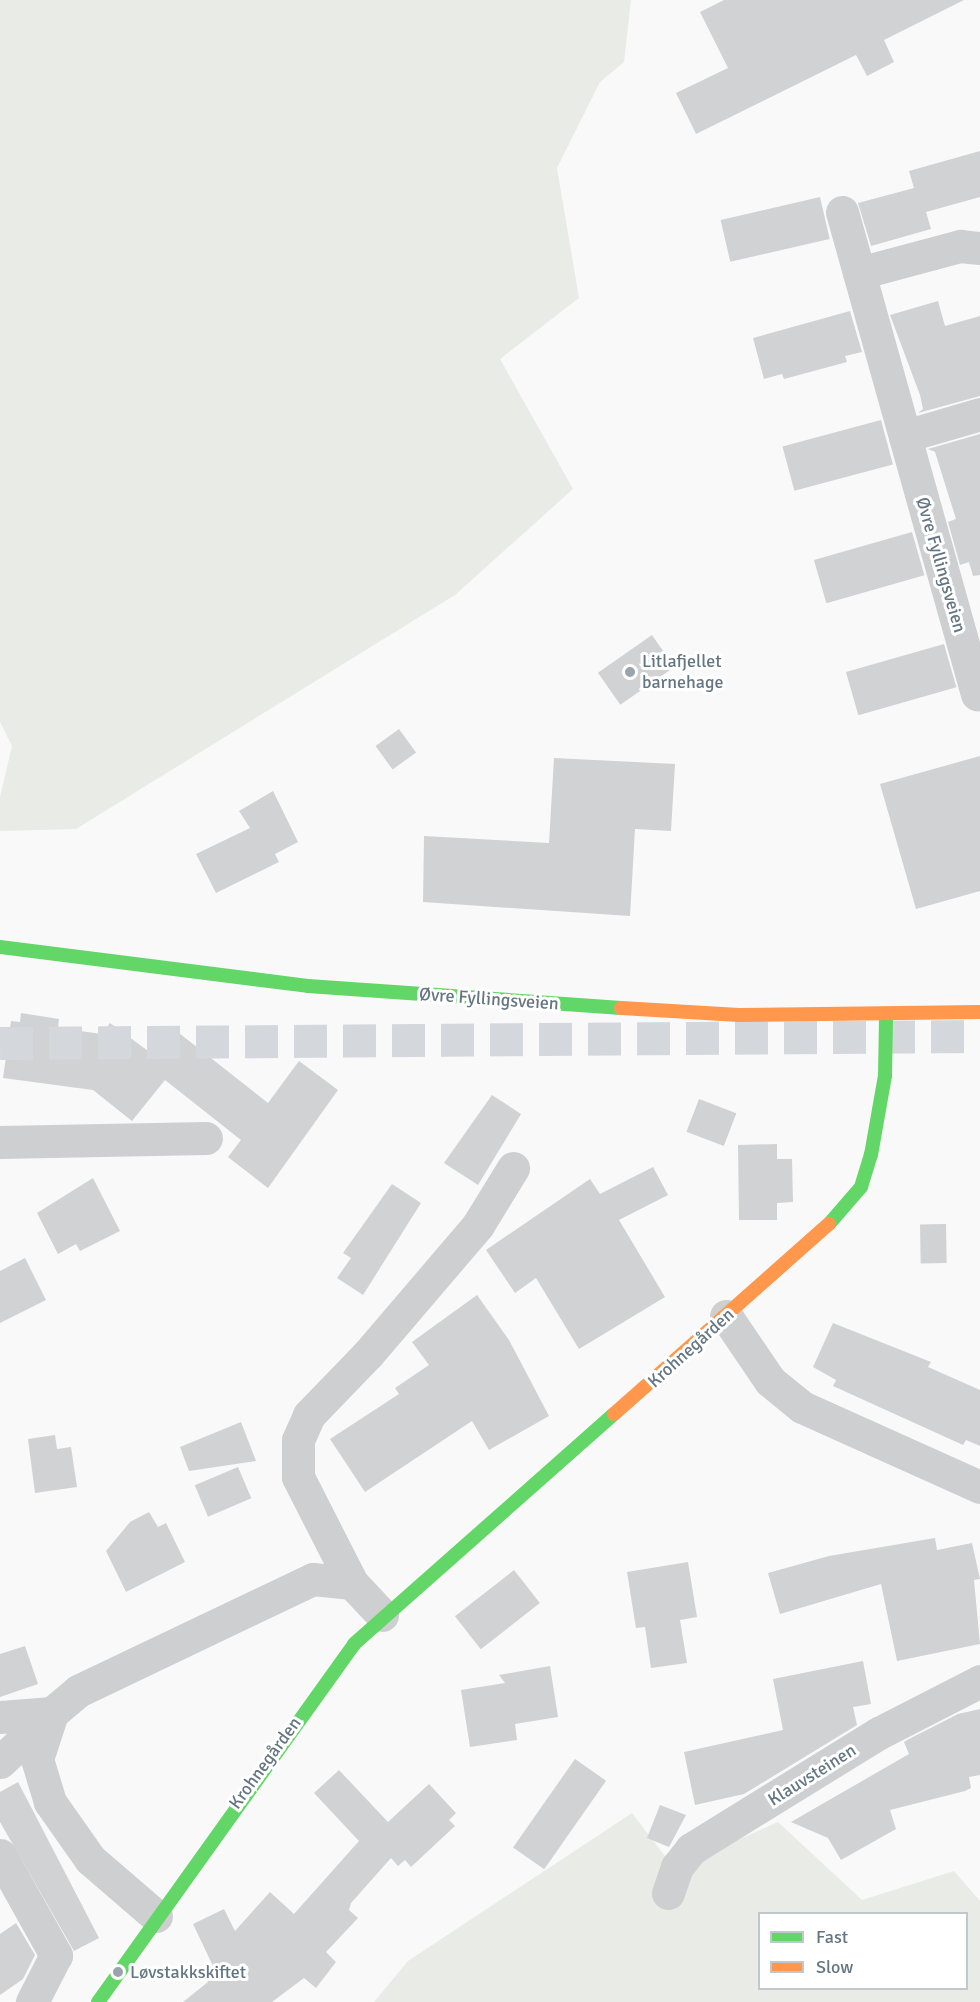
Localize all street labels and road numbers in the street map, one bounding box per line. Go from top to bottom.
street label: Øvre Fyllingsveien [911,495,971,635]
street label: Øvre Fyllingsveien [419,983,559,1015]
street label: Krohnegården [643,1304,739,1392]
street label: Krohnegården [224,1713,306,1813]
street label: Klauvsteinen [764,1739,860,1811]

